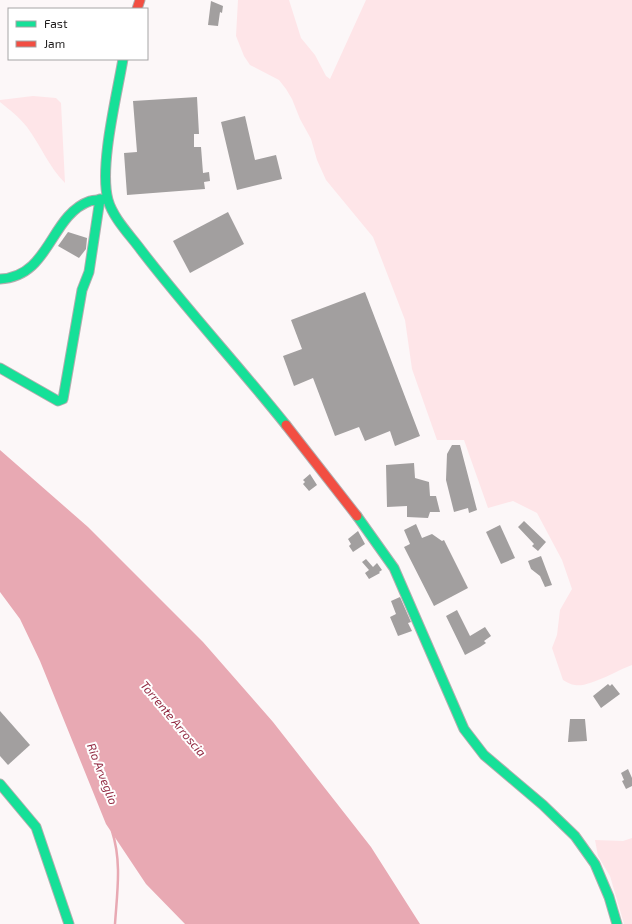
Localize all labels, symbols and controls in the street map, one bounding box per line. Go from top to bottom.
legend [8,8,148,60]
text: Fast [44,16,68,30]
text: Jam [44,36,65,50]
water label: Torrente Arroscia [138,678,209,759]
water label: Rio Arveglio [85,741,121,807]

